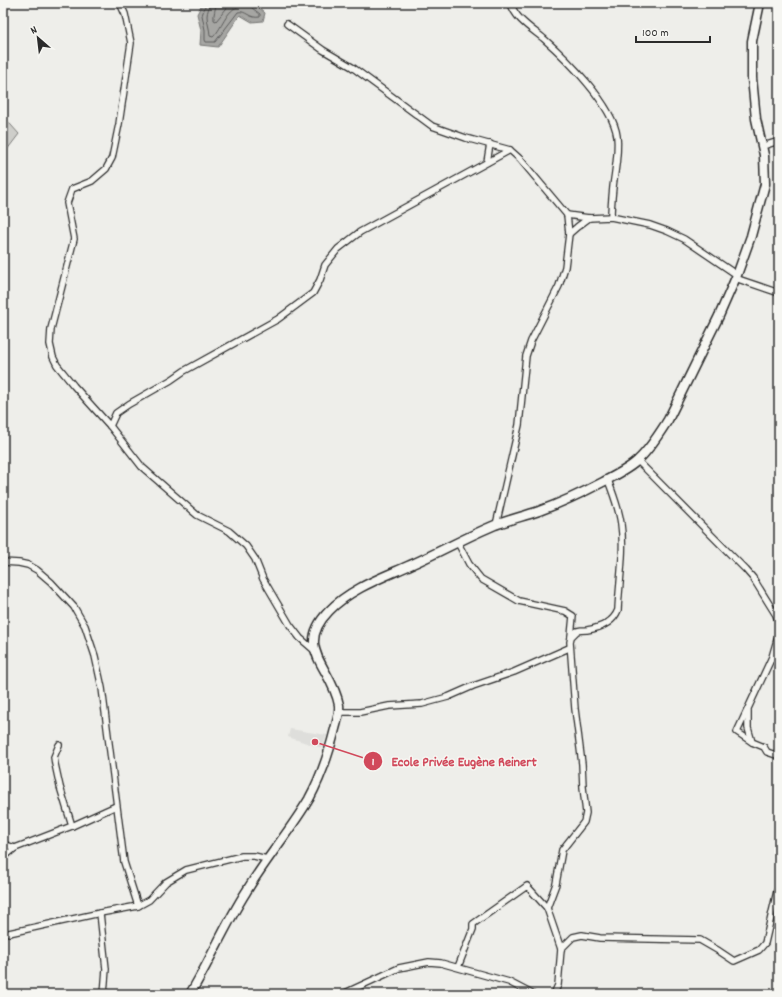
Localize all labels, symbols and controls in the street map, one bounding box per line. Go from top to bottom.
north arrow [18,18,58,58]
scale bar [636,18,710,44]
text: N [28,22,41,39]
text: 100 m [642,25,669,42]
callout: Ecole Privée Eugène Reinert [363,748,544,774]
text: Ecole Privée Eugène Reinert [391,753,537,773]
text: 1 [372,754,375,771]

